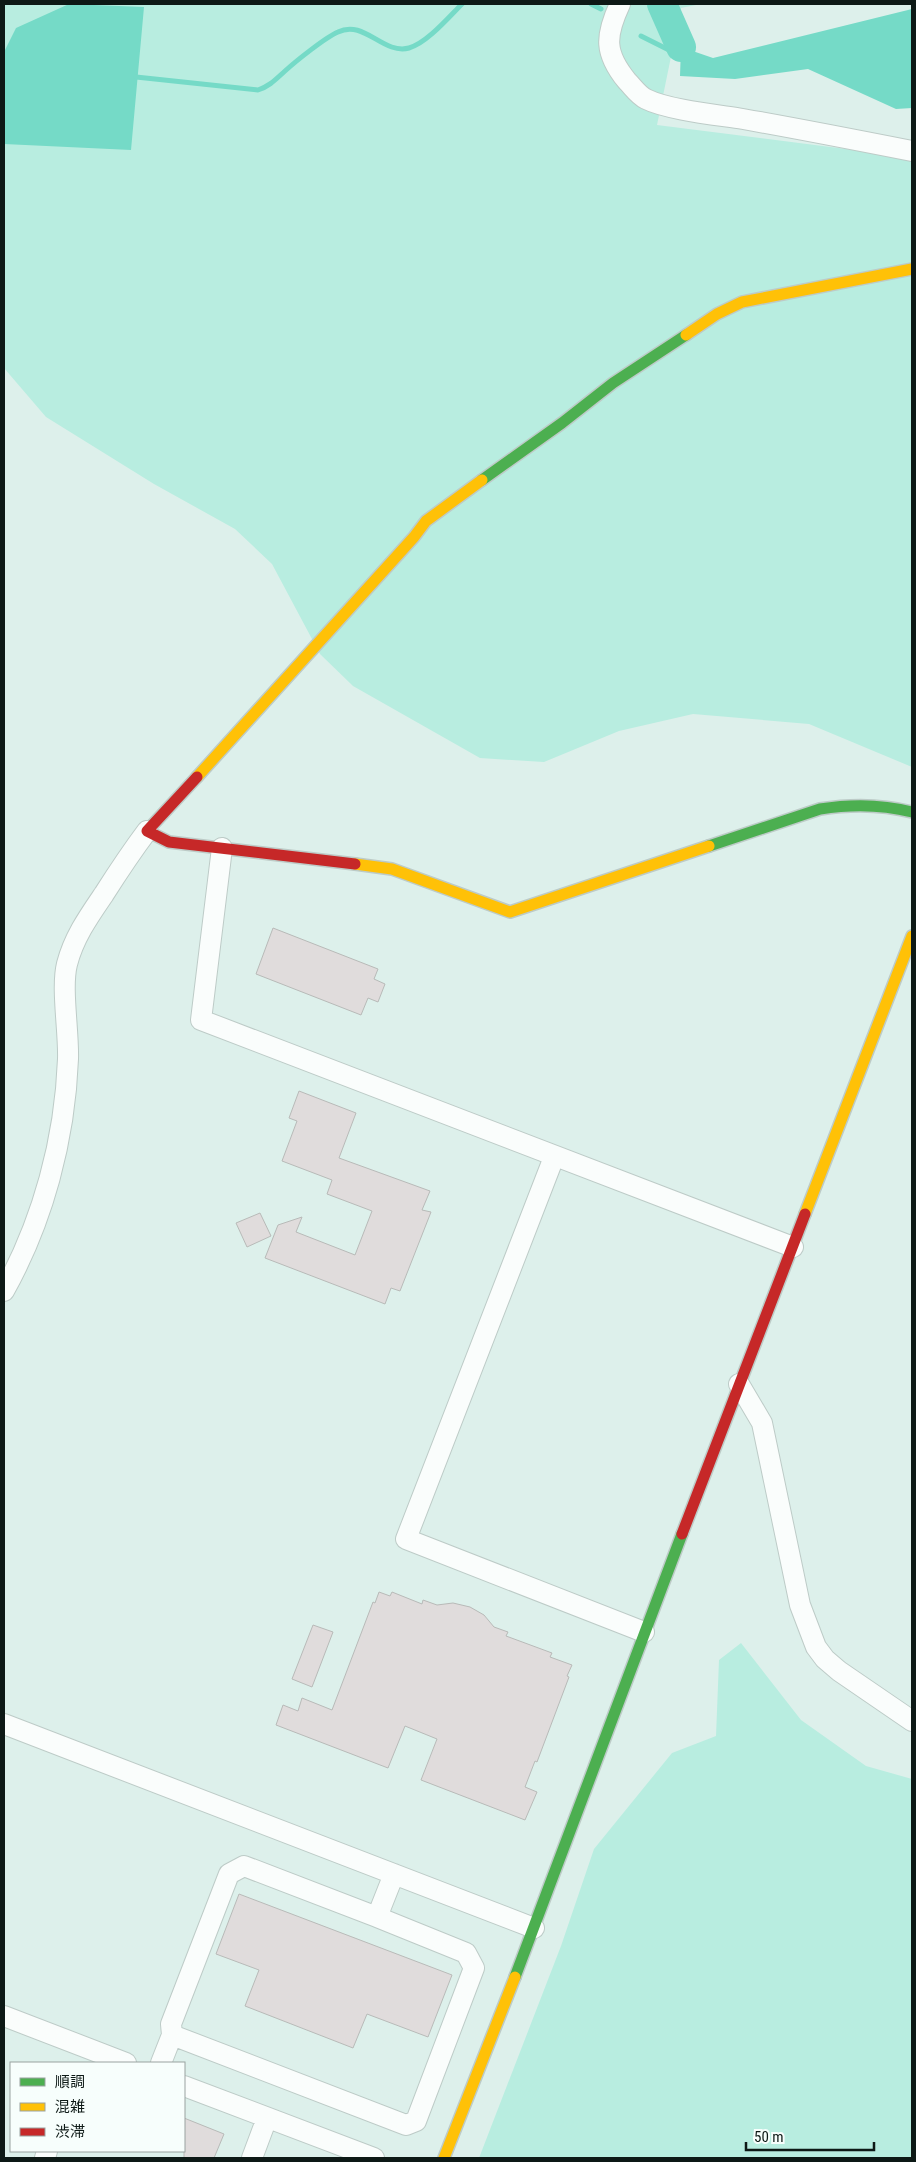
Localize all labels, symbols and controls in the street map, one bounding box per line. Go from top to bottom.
legend [10,2062,185,2152]
text: 順調 [55,2073,85,2091]
text: 混雑 [55,2098,85,2116]
scale bar [746,2120,874,2152]
text: 渋滞 [55,2123,85,2141]
text: 50 m [754,2128,784,2146]

